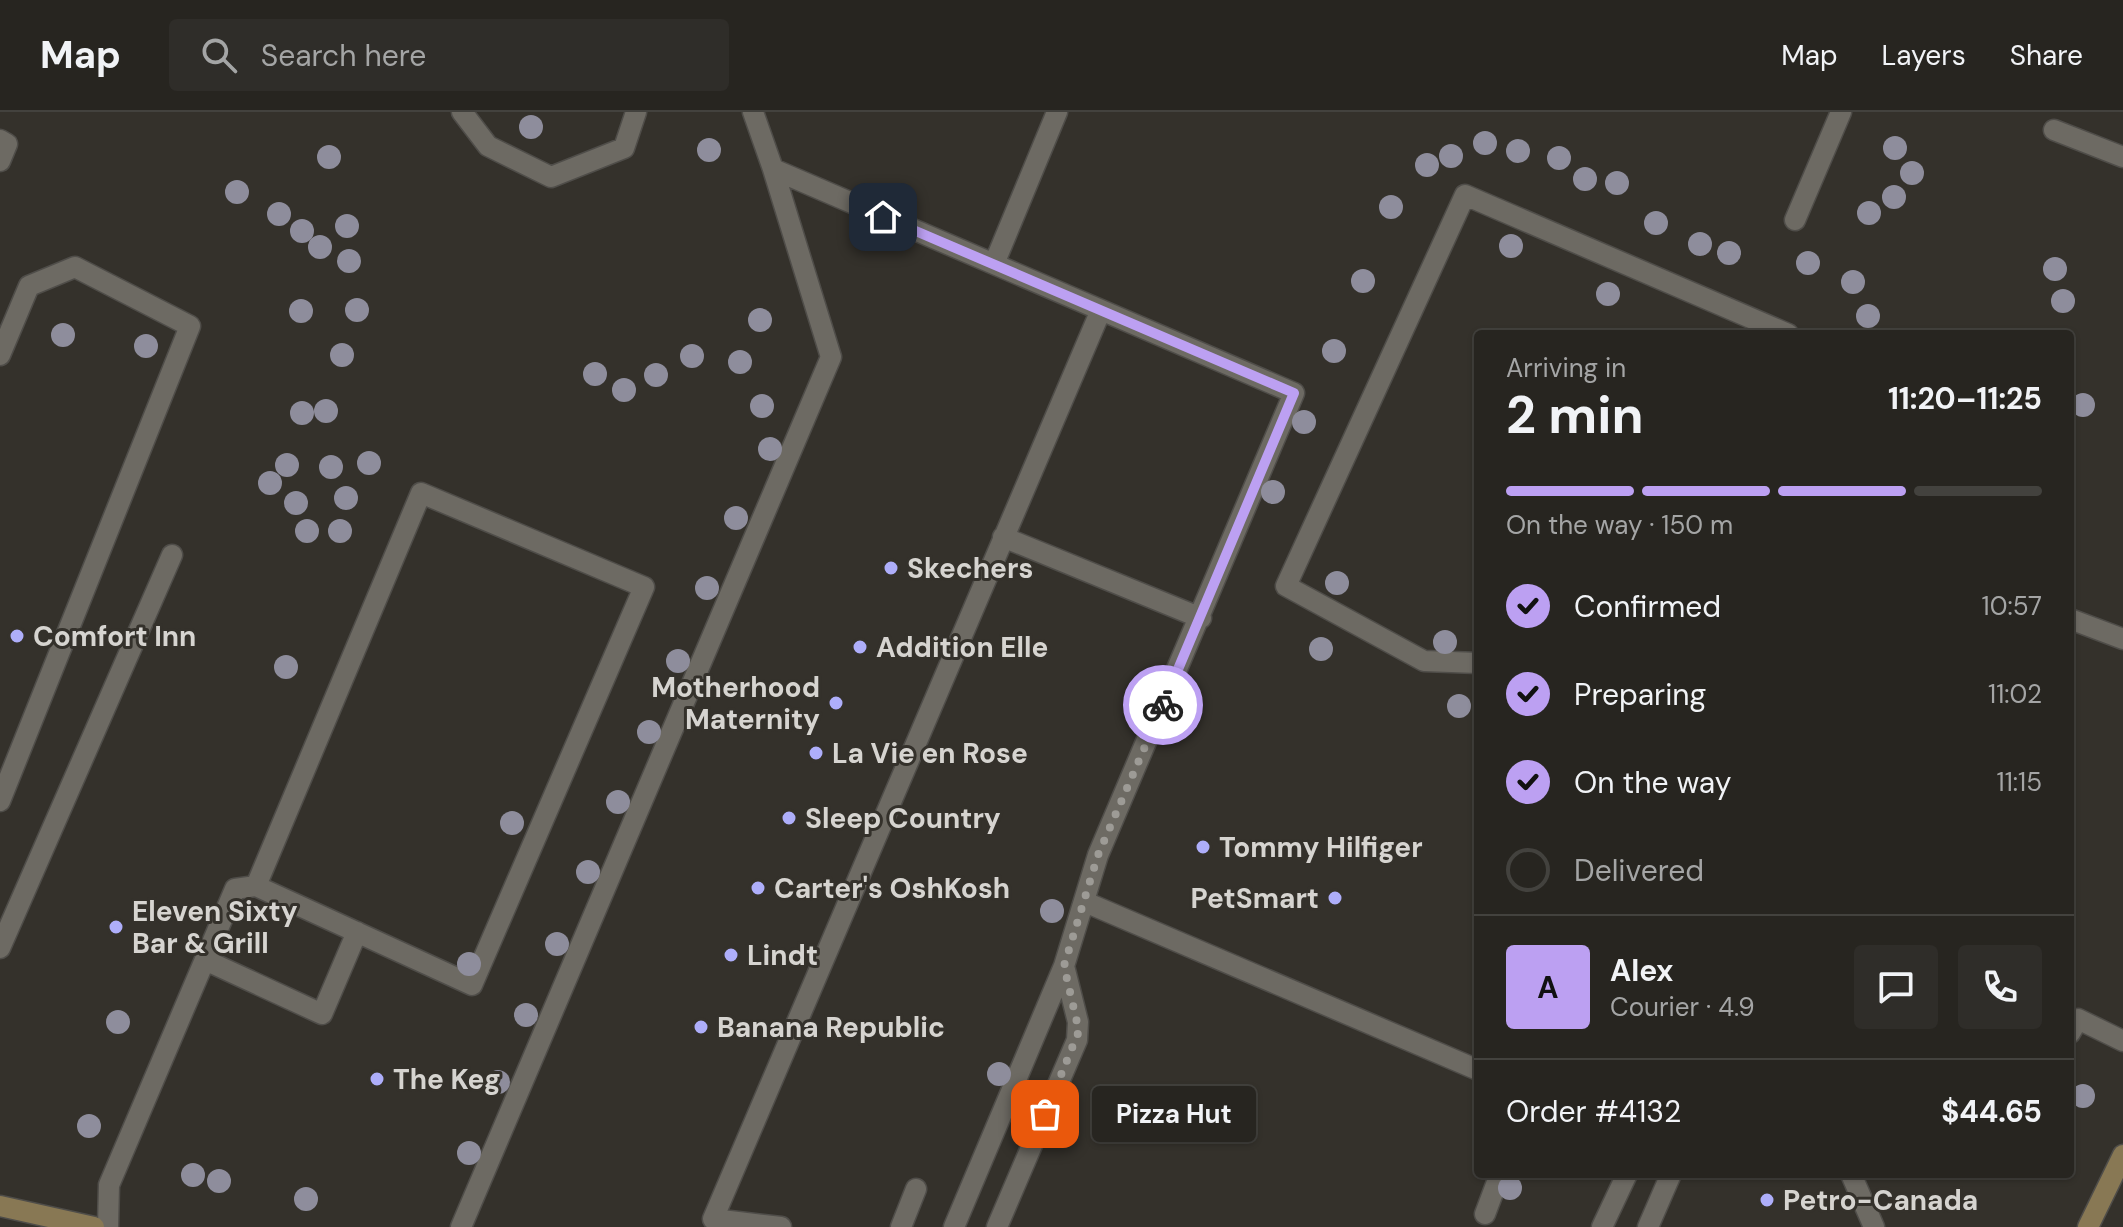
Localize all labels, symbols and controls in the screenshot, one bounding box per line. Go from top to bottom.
search box [169,19,729,91]
text: Map [40,30,121,80]
icon: search [197,33,241,77]
text: Search here [261,36,426,75]
text: Map [1781,37,1838,74]
text: Layers [1882,37,1966,74]
text: Share [2010,37,2083,74]
pin [849,183,917,251]
icon: home [861,195,905,239]
text: Arriving in [1506,351,1626,385]
text: 11:20–11:25 [1888,379,2042,418]
text: 2 min [1506,381,1644,449]
text: On the way · 150 m [1506,508,1733,542]
place label: Skechers [907,550,1033,587]
marker: Skechers [882,559,900,577]
icon: check [1506,584,1550,628]
text: Confirmed [1574,587,1721,626]
text: 10:57 [1982,589,2042,623]
place label: Comfort Inn [33,618,196,655]
marker: Comfort Inn [8,627,26,645]
place label: Addition Elle [876,629,1048,666]
marker: Addition Elle [851,638,869,656]
courier [1123,665,1203,745]
place label: Motherhood Maternity [651,669,820,738]
icon: check [1506,672,1550,716]
text: Preparing [1574,675,1706,714]
text: 11:02 [1988,677,2042,711]
icon: bike [1141,683,1185,727]
marker: Motherhood Maternity [827,694,845,712]
place label: La Vie en Rose [832,735,1028,772]
marker: La Vie en Rose [807,744,825,762]
icon: check [1506,760,1550,804]
text: On the way [1574,763,1731,802]
text: 11:15 [1997,765,2042,799]
place label: Sleep Country [805,800,1001,837]
marker: Sleep Country [780,809,798,827]
place label: Tommy Hilfiger [1219,829,1423,866]
marker: Tommy Hilfiger [1194,838,1212,856]
text: Delivered [1574,851,1704,890]
place label: Carter's OshKosh [774,870,1010,907]
marker: Carter's OshKosh [749,879,767,897]
place label: PetSmart [1190,880,1319,917]
marker: PetSmart [1326,889,1344,907]
place label: Eleven Sixty Bar & Grill [132,893,298,962]
marker: Eleven Sixty Bar & Grill [107,918,125,936]
place label: Lindt [747,937,818,974]
button: chat [1854,945,1938,1029]
button: phone [1958,945,2042,1029]
marker: Lindt [722,946,740,964]
text: Alex [1610,951,1673,990]
text: A [1537,968,1559,1007]
text: Courier · 4.9 [1610,990,1755,1024]
place label: Banana Republic [717,1009,945,1046]
marker: Banana Republic [692,1018,710,1036]
place label: The Keg [393,1061,501,1098]
marker: The Keg [368,1070,386,1088]
pin [1011,1080,1079,1148]
callout: Pizza Hut [1093,1086,1257,1142]
icon: bag [1023,1092,1067,1136]
text: Order #4132 [1506,1092,1681,1131]
text: $44.65 [1941,1092,2042,1131]
text: Pizza Hut [1116,1097,1232,1131]
place label: Petro-Canada [1783,1182,1978,1219]
marker: Petro-Canada [1758,1191,1776,1209]

